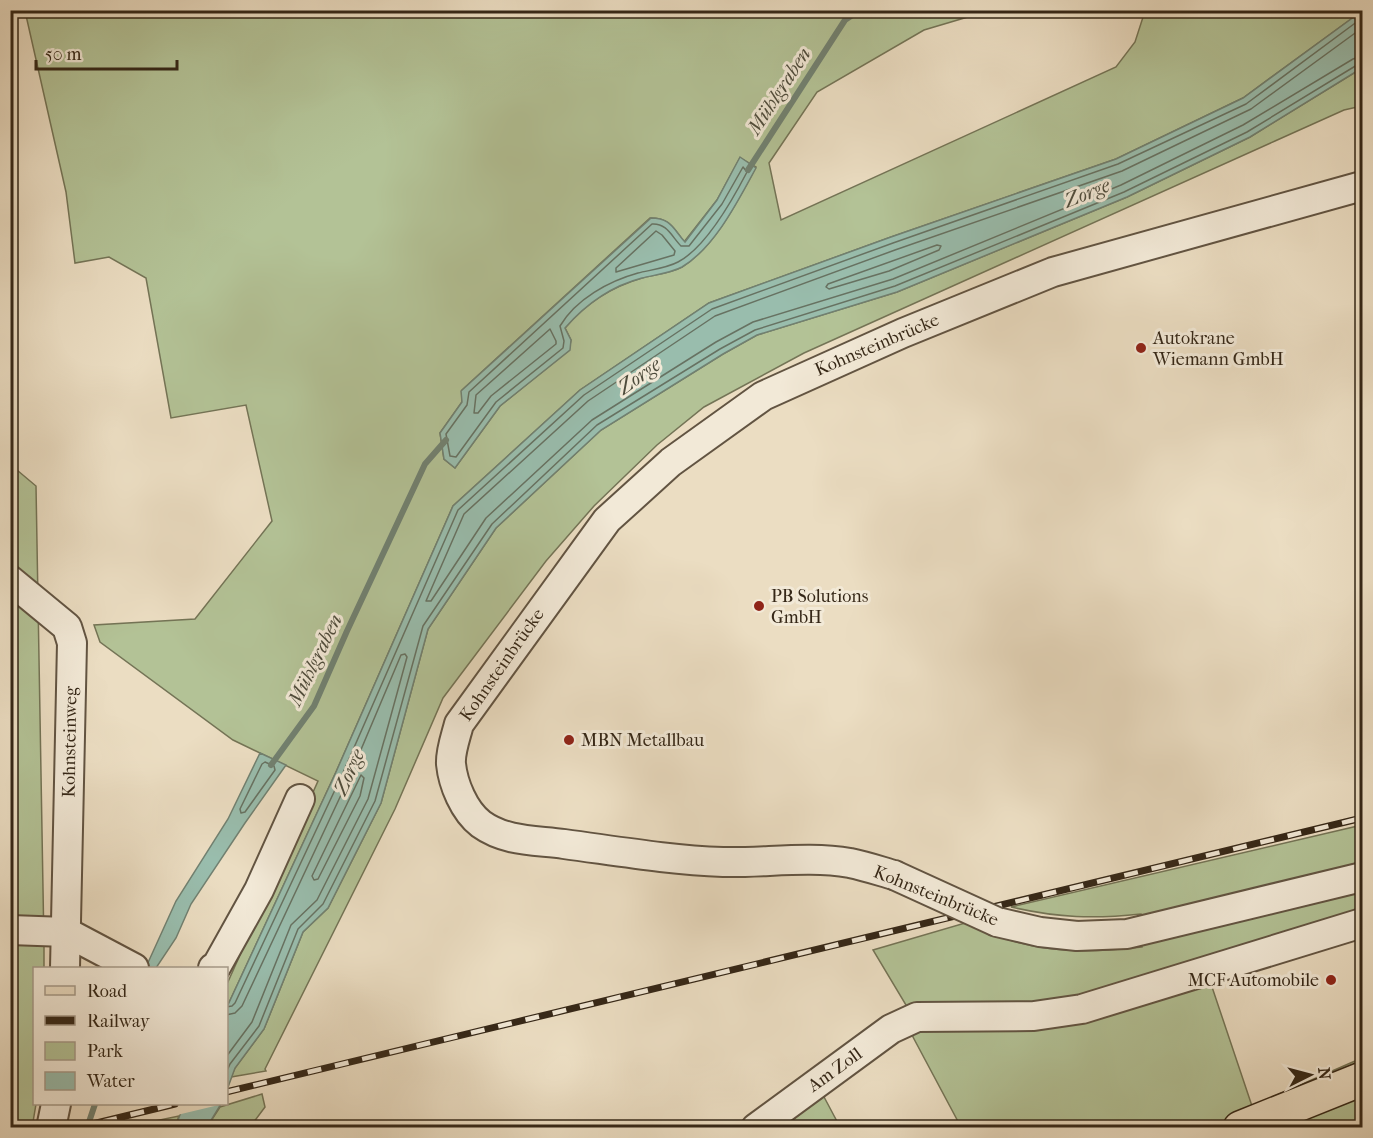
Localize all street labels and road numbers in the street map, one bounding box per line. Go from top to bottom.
street label: Kohnsteinbrücke [812,309,942,381]
street label: Kohnsteinbrücke [455,604,549,725]
street label: Kohnsteinweg [59,686,81,798]
street label: Kohnsteinbrücke [870,861,1002,931]
street label: Am Zoll [803,1043,866,1097]

